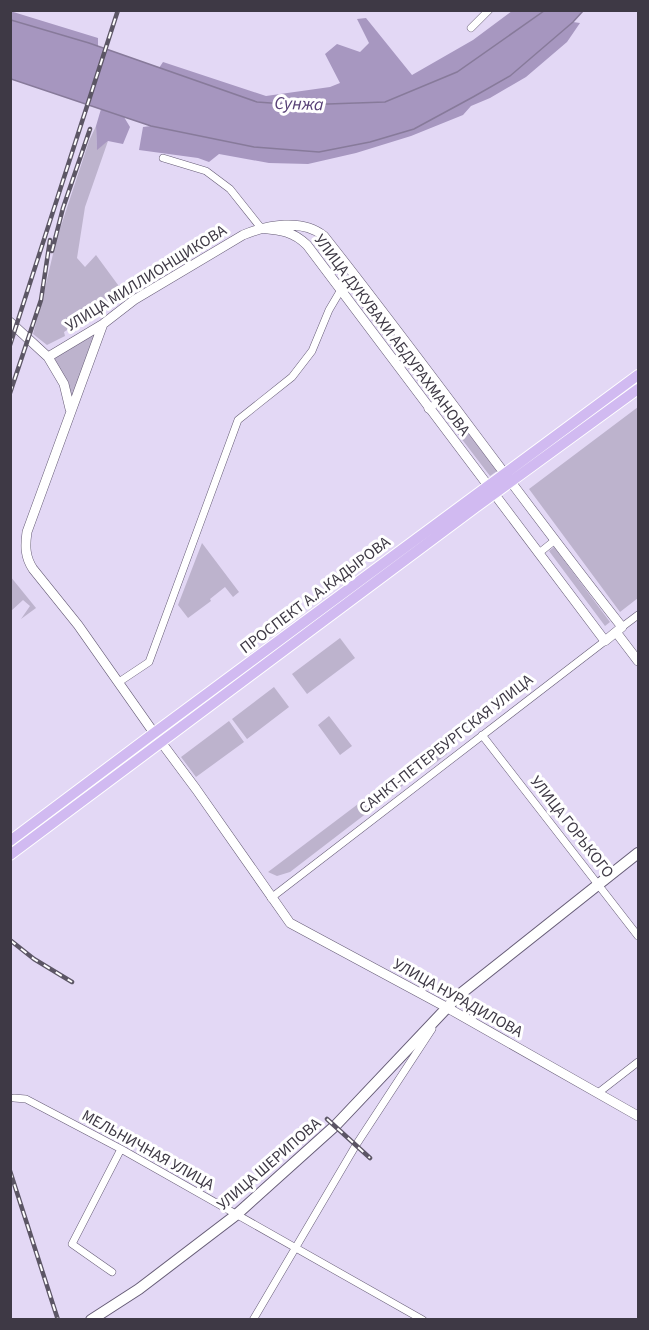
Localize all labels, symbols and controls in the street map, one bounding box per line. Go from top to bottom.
water label: Сунжа [274,91,324,117]
street label: УЛИЦА МИЛЛИОНЩИКОВА [61,219,231,337]
street label: УЛИЦА ДУКУВАХИ АБДУРАХМАНОВА [309,230,475,441]
street label: ПРОСПЕКТ А.А.КАДЫРОВА [235,531,395,659]
street label: САНКТ-ПЕТЕРБУРГСКАЯ УЛИЦА [354,669,538,819]
street label: УЛИЦА ГОРЬКОГО [525,771,619,883]
street label: УЛИЦА НУРАДИЛОВА [389,953,527,1043]
street label: МЕЛЬНИЧНАЯ УЛИЦА [78,1104,218,1196]
street label: УЛИЦА ШЕРИПОВА [212,1113,326,1215]

